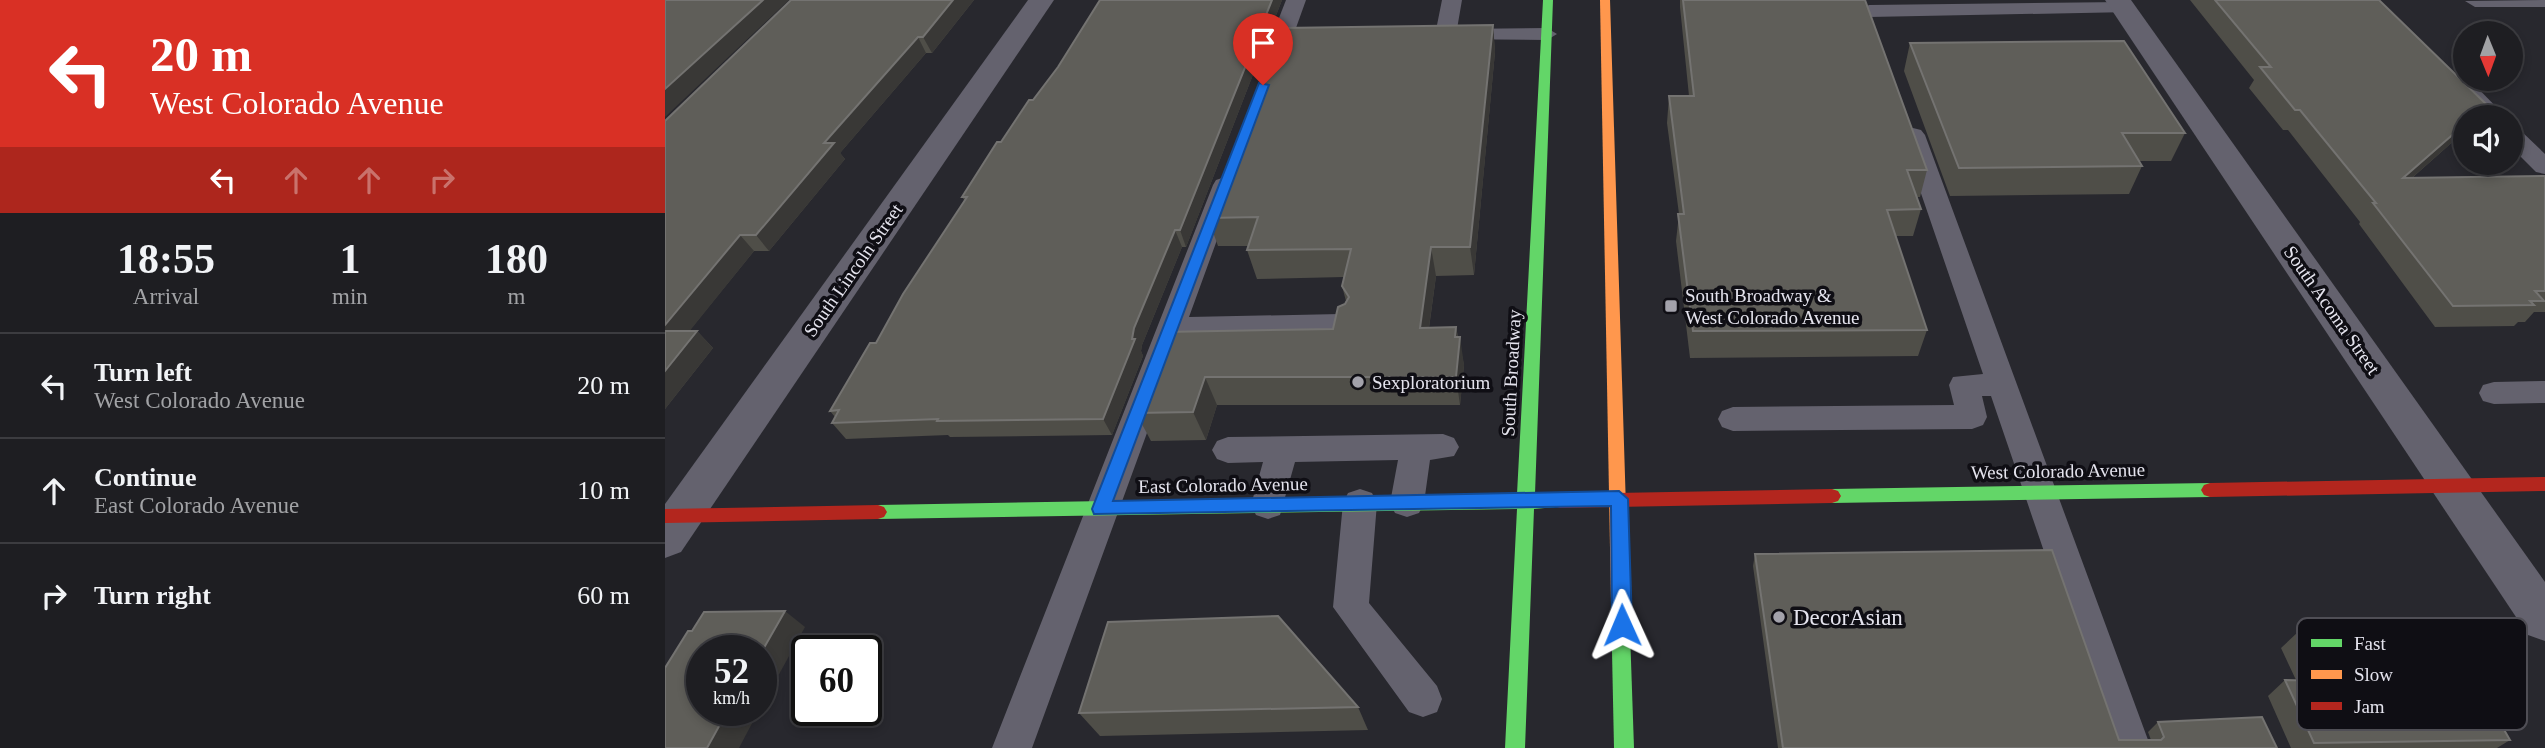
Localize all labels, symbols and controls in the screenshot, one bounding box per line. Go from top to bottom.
pin [1233,13,1293,85]
north arrow [2453,21,2523,91]
map controls [2453,21,2523,175]
icon: arrive [1244,24,1282,62]
text: 20 m [150,27,252,82]
icon: left [35,28,126,119]
text: West Colorado Avenue [150,85,444,121]
button: sound [2453,105,2523,175]
icon: left [204,161,242,199]
icon: ahead [277,161,315,199]
icon: ahead [350,161,388,199]
icon: right [423,161,461,199]
street label: South Lincoln Street [799,199,907,340]
text: 18:55 [117,236,215,282]
text: 1 [339,236,360,282]
text: 180 [485,236,548,282]
street label: South Acoma Street [2280,242,2385,379]
text: Arrival [133,284,199,309]
text: min [332,284,368,309]
text: m [507,284,525,309]
place label: South Broadway & West Colorado Avenue [1685,285,1859,328]
marker: South Broadway & West Colorado Avenue [1663,298,1679,314]
street label: South Broadway [1497,308,1525,437]
text: Turn left [94,358,192,387]
icon: left [35,367,73,405]
text: 20 m [577,371,630,400]
place label: Sexploratorium [1372,372,1490,393]
marker: Sexploratorium [1350,374,1366,390]
text: West Colorado Avenue [94,388,305,413]
street label: West Colorado Avenue [1971,459,2145,483]
text: Continue [94,463,197,492]
icon: ahead [35,472,73,510]
street label: East Colorado Avenue [1138,473,1308,497]
text: 10 m [577,476,630,505]
text: East Colorado Avenue [94,493,299,518]
icon: right [35,577,73,615]
text: Turn right [94,581,211,610]
text: 60 m [577,581,630,610]
position arrow [1585,588,1659,662]
place label: DecorAsian [1793,605,1903,630]
marker: DecorAsian [1771,609,1787,625]
legend [2297,618,2527,730]
text: Fast [2354,633,2386,654]
speed limit sign: 60 [791,635,882,726]
text: 52 [714,652,749,691]
text: Slow [2354,664,2393,685]
text: km/h [713,688,750,708]
text: Jam [2354,696,2385,717]

